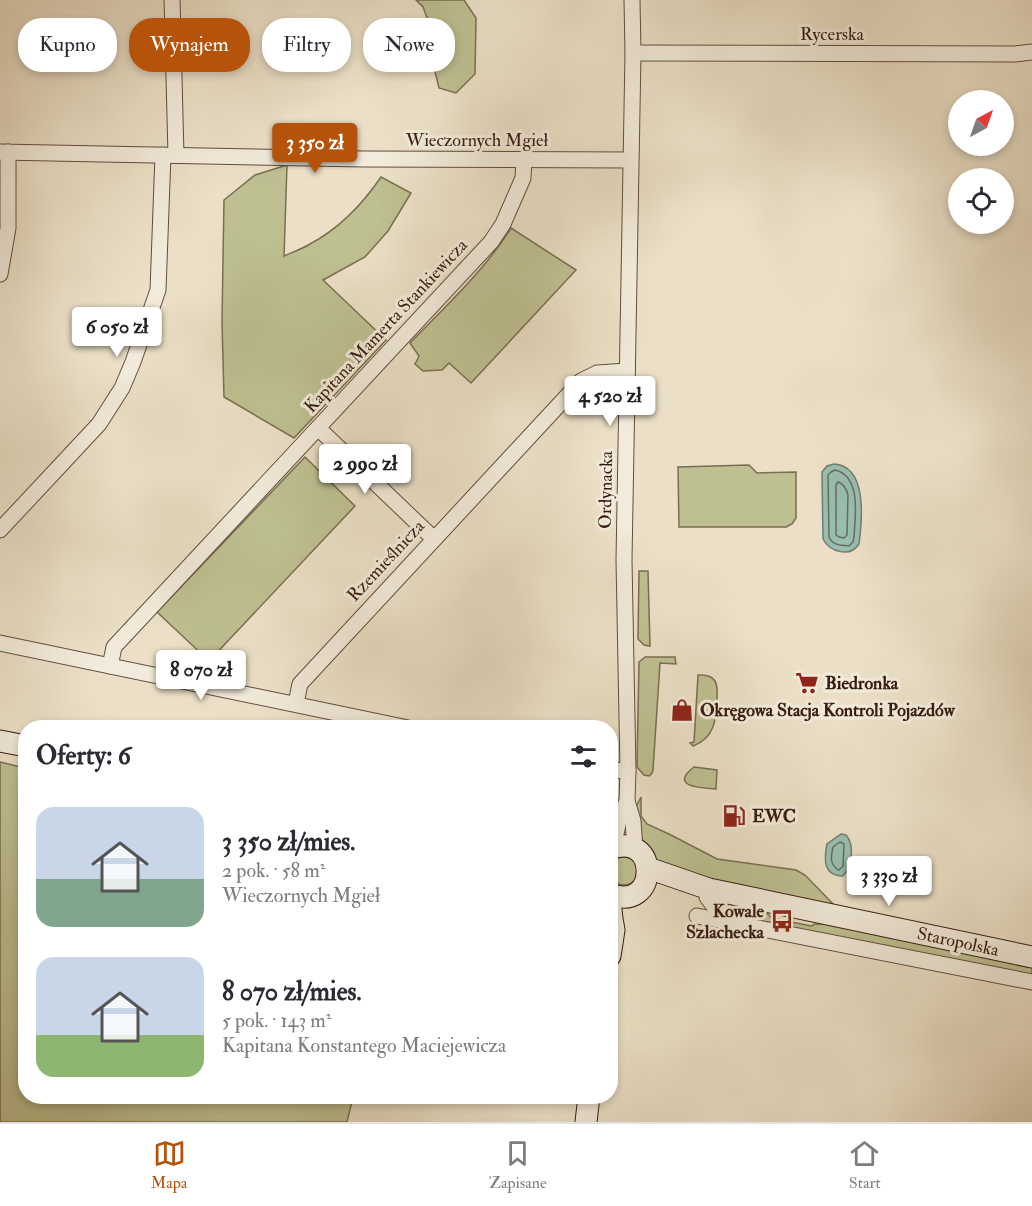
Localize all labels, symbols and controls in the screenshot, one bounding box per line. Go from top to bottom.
chip: Kupno [18,18,117,72]
chip: Wynajem [129,18,250,72]
chip: Filtry [262,18,351,72]
chip: Nowe [363,18,455,72]
street label: Rycerska [800,23,864,46]
north arrow [948,90,1014,156]
map controls [948,90,1014,234]
pin: 3 350 zł [253,123,377,174]
street label: Wieczornych Mgieł [405,129,549,152]
text: 3 350 zł [286,130,344,155]
button: locate [948,168,1014,234]
street label: Kapitana Mamerta Stankiewicza [299,234,473,418]
pin: 6 050 zł [55,307,179,358]
text: 6 050 zł [86,314,148,339]
pin: 4 520 zł [548,376,672,427]
text: 4 520 zł [578,383,642,408]
pin: 2 990 zł [303,444,427,495]
street label: Ordynacka [594,450,618,529]
text: 2 990 zł [333,451,397,476]
street label: Rzemieślnicza [342,515,430,607]
pin: 8 070 zł [139,650,263,701]
text: 8 070 zł [170,657,232,682]
supermarket icon: Biedronka [794,670,820,696]
place label: Biedronka [825,672,899,695]
shop icon: Okręgowa Stacja Kontroli Pojazdów [669,697,695,723]
place label: Okręgowa Stacja Kontroli Pojazdów [700,699,956,722]
text: Oferty: 6 [36,740,131,772]
icon: filters [567,740,600,773]
fuel station icon: EWC [721,803,747,829]
place label: EWC [752,805,796,828]
text: 3 350 zł/mies. [222,826,355,858]
icon: home [84,831,156,903]
pin: 3 330 zł [827,856,951,907]
text: 2 pok. · 58 m² [222,858,325,883]
text: 3 330 zł [861,863,917,888]
text: Wieczornych Mgieł [222,883,380,908]
place label: Kowale Szlachecka [686,900,765,944]
bus stop icon: Kowale Szlachecka [769,908,795,934]
street label: Staropolska [915,922,1002,962]
text: 8 070 zł/mies. [222,976,361,1008]
icon: home [84,981,156,1053]
text: 5 pok. · 143 m² [222,1008,331,1033]
text: Kapitana Konstantego Maciejewicza [222,1033,506,1058]
tab: Mapa [151,1137,187,1193]
tab: Zapisane [489,1137,547,1193]
tab: Start [848,1137,881,1193]

